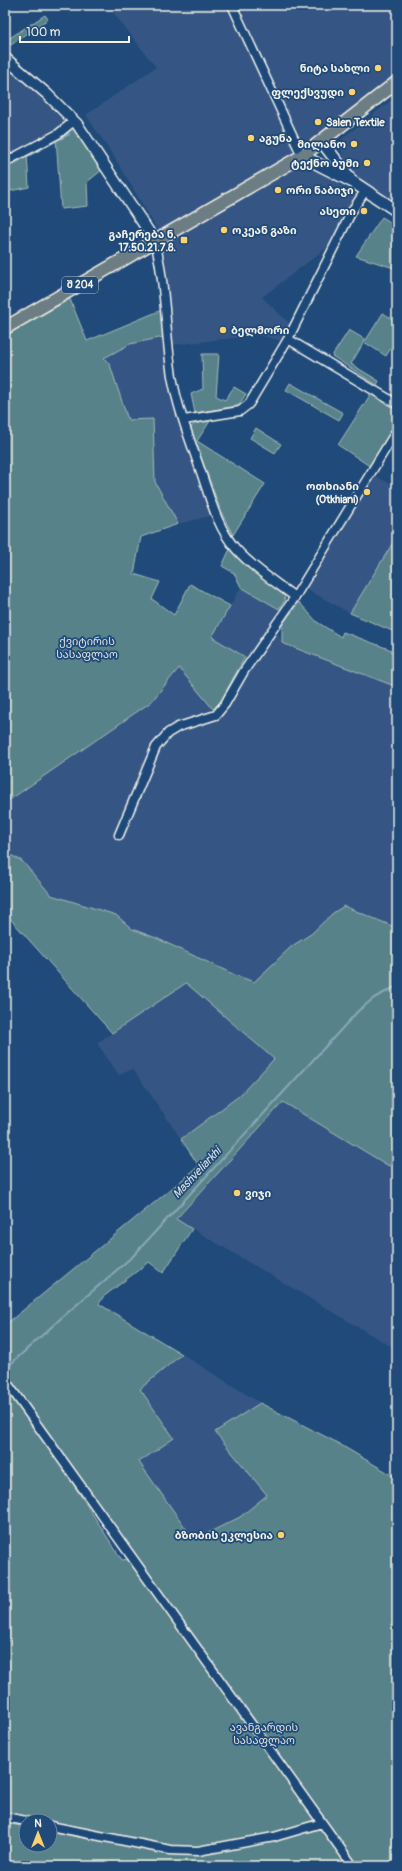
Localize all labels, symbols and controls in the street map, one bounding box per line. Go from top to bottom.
scale bar [20,18,129,44]
text: 100 m [26,25,61,40]
place label: ნიტა სახლი [300,62,370,75]
marker: ნიტა სახლი [373,63,383,73]
place label: ფლექსვუდი [271,86,344,99]
marker: ფლექსვუდი [347,87,357,97]
place label: Salen Textile [326,116,385,129]
marker: Salen Textile [313,117,323,127]
place label: აგუნა [259,132,292,145]
marker: აგუნა [246,133,256,143]
place label: მილანო [297,138,346,151]
marker: მილანო [349,139,359,149]
place label: ტექნო ბუმი [291,157,359,170]
marker: ტექნო ბუმი [362,158,372,168]
place label: ორი ნაბიჯი [286,184,354,197]
marker: ორი ნაბიჯი [273,185,283,195]
place label: ასეთი [319,205,356,218]
marker: ასეთი [359,206,369,216]
place label: ოკეან გაზი [232,224,297,237]
marker: ოკეან გაზი [219,225,229,235]
place label: გაჩერება ნ. 17.50.21.7.8. [109,228,176,254]
marker: გაჩერება ნ. 17.50.21.7.8. [179,235,189,245]
road number: შ 204 [62,277,98,293]
place label: ბელმორი [231,324,290,337]
marker: ბელმორი [218,325,228,335]
place label: ოთხიანი (Otkhiani) [306,480,359,506]
marker: ოთხიანი (Otkhiani) [362,487,372,497]
park label: ქვიტირის სასაფლაო [56,635,118,661]
water label: Mashveliarkhi [170,1143,226,1202]
place label: ვიჯი [245,1187,272,1200]
marker: ვიჯი [232,1188,242,1198]
place label: ბზობის ეკლესია [175,1529,273,1542]
marker: ბზობის ეკლესია [276,1530,286,1540]
park label: ავანგარდის სასაფლაო [230,1721,299,1747]
north arrow [18,1813,58,1853]
text: N [34,1817,42,1830]

